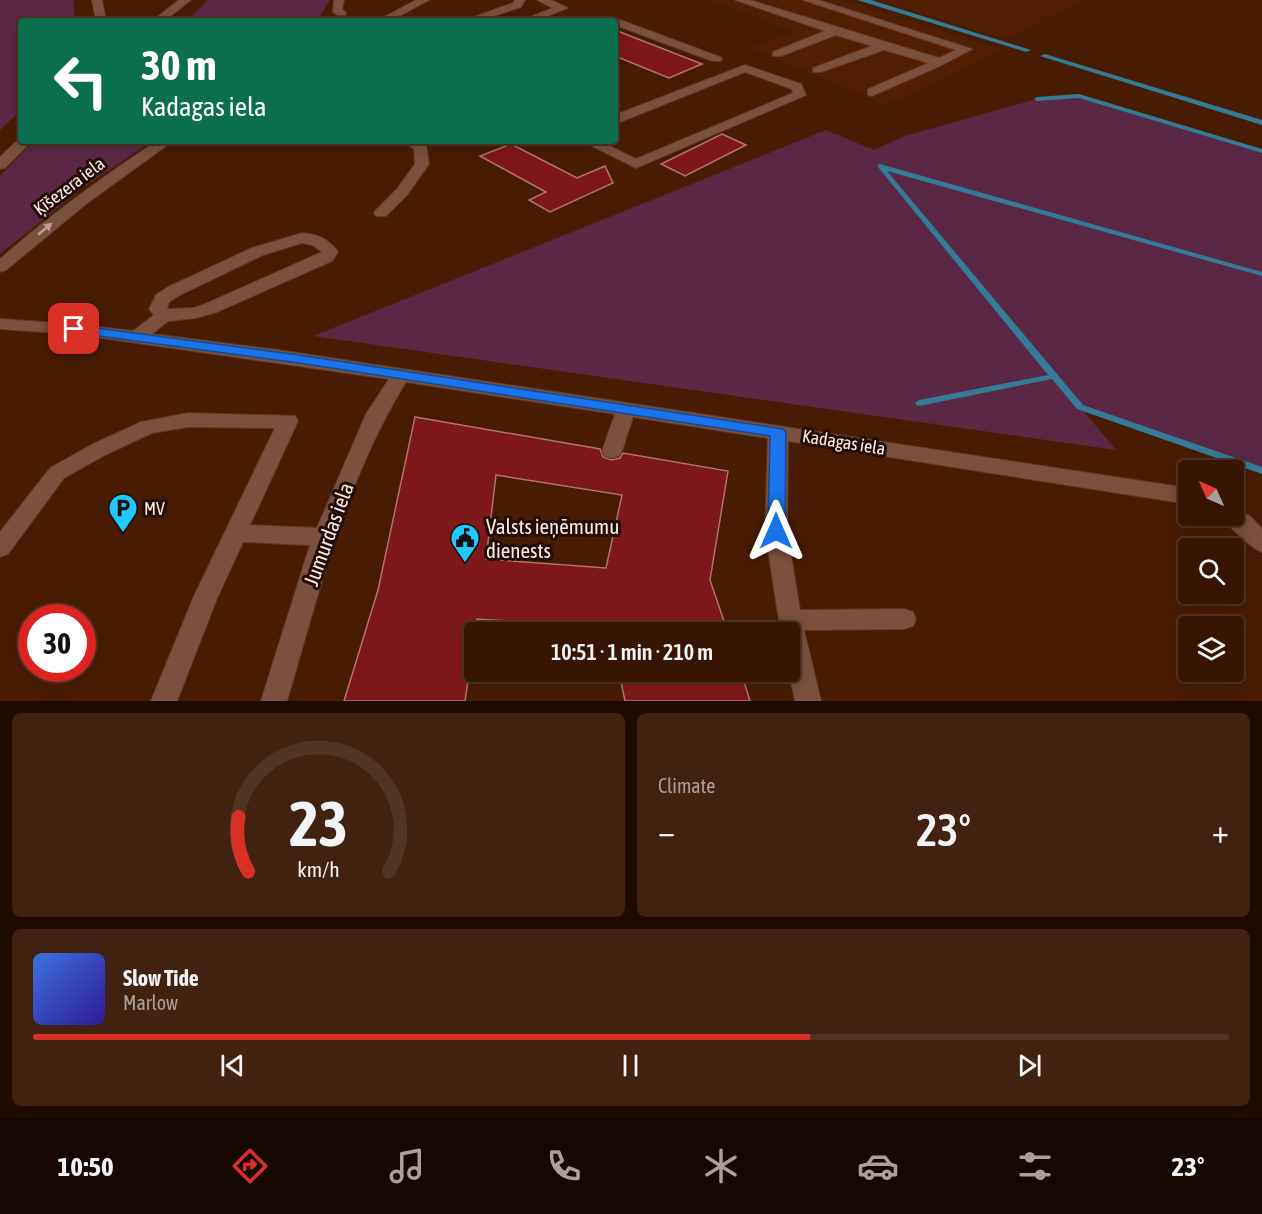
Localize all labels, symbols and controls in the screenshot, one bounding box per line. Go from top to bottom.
text: 30 m [141,41,216,89]
icon: left [42,42,120,120]
text: Kadagas iela [141,91,267,122]
street label: Ķīšezera iela [29,153,109,219]
one-way arrow [37,223,52,236]
pin [48,303,99,354]
icon: arrive [57,312,90,345]
street label: Kadagas iela [801,425,887,459]
north arrow [1178,460,1244,526]
map controls [1178,460,1244,682]
street label: Jumurdas iela [298,479,358,589]
parking icon: MV [107,492,139,534]
place label: MV [144,498,165,519]
position arrow [744,499,808,563]
place label: Valsts ieņēmumu dienests [486,514,619,562]
public building icon: Valsts ieņēmumu dienests [449,522,481,564]
button: search [1178,538,1244,604]
speed limit sign: 30 [18,604,96,682]
button: layers [1178,616,1244,682]
text: 10:51 · 1 min · 210 m [551,639,713,665]
text: Climate [658,774,715,797]
text: 23 [289,788,348,859]
text: 23° [916,804,971,856]
text: − [658,812,675,850]
text: + [1212,812,1229,850]
text: km/h [297,857,340,882]
text: Slow Tide [123,965,199,991]
text: Marlow [123,991,178,1014]
icon: previous [216,1049,249,1082]
icon: pause [614,1049,647,1082]
icon: next [1013,1049,1046,1082]
icon: directions [229,1145,271,1187]
icon: music [386,1145,428,1187]
icon: phone [543,1145,585,1187]
icon: climate [700,1145,742,1187]
icon: car [857,1145,899,1187]
icon: filters [1014,1145,1056,1187]
text: 10:50 [58,1151,114,1182]
text: 23° [1172,1151,1204,1182]

